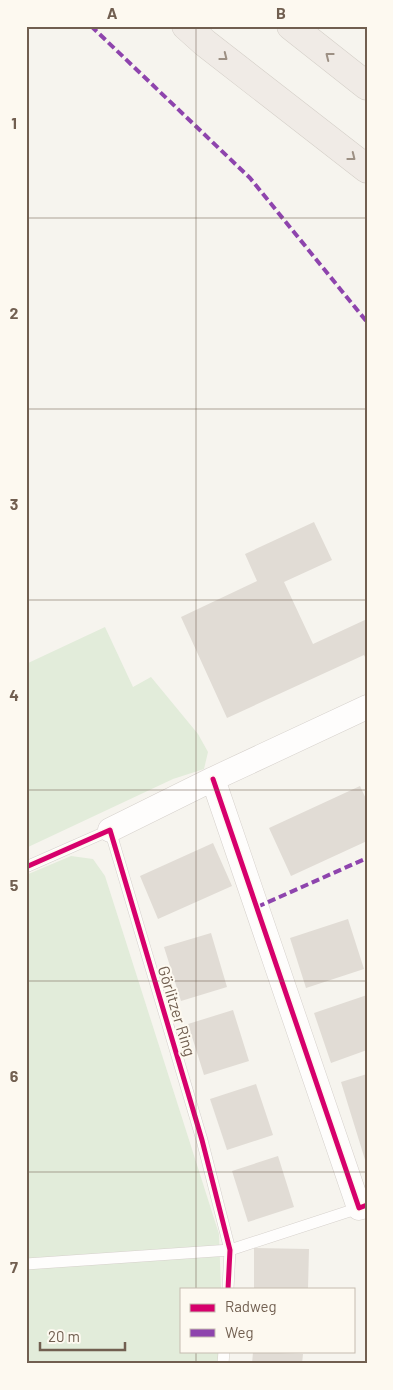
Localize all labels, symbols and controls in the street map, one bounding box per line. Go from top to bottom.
text: A [107,3,118,22]
text: B [276,3,286,22]
one-way arrow [218,52,227,61]
one-way arrow [325,53,335,62]
text: 1 [11,113,17,132]
one-way arrow [346,151,356,160]
text: 2 [10,303,19,322]
text: 3 [10,494,18,513]
text: 4 [9,685,19,704]
text: 5 [10,875,19,894]
street label: Görlitzer Ring [155,963,200,1058]
text: 6 [10,1066,19,1085]
text: 7 [10,1257,18,1276]
legend [180,1288,356,1352]
text: Radweg [225,1297,277,1315]
scale bar [40,1320,125,1352]
text: Weg [225,1323,253,1341]
text: 20 m [48,1327,80,1345]

